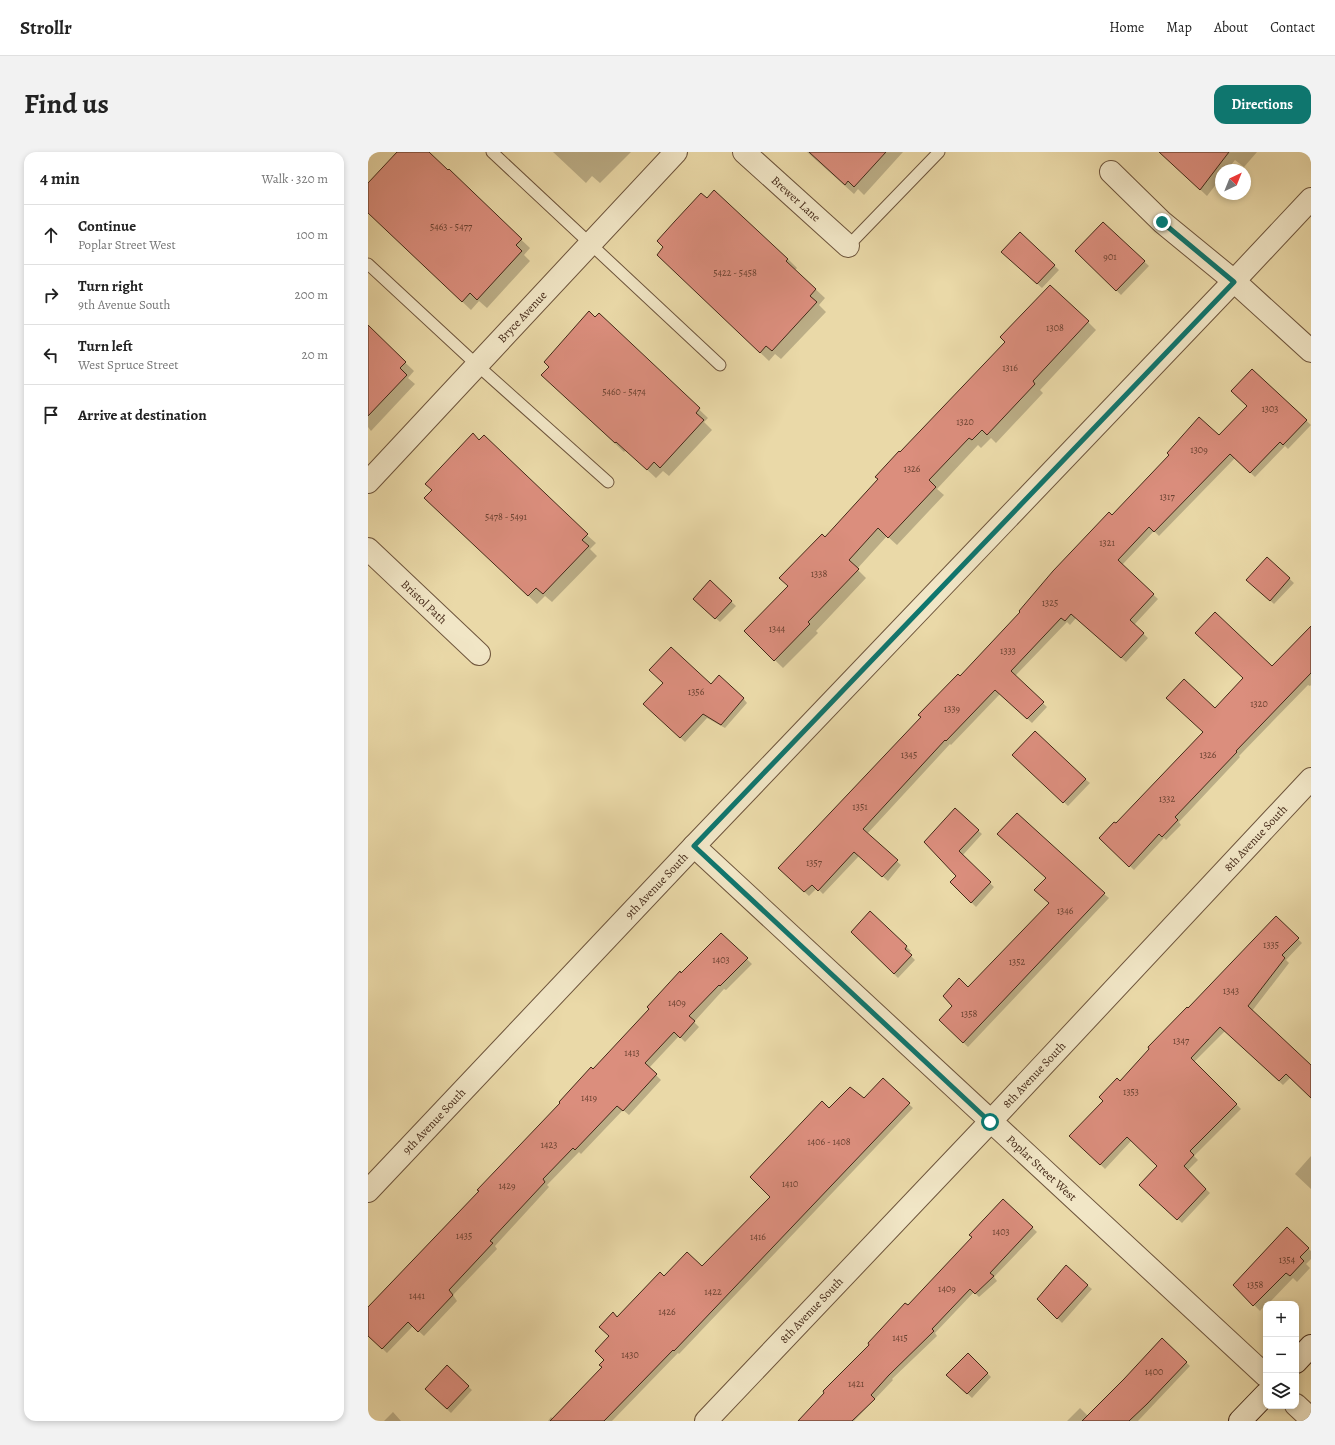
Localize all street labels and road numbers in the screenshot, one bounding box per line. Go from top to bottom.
street label: Brewer Lane [768,172,824,225]
street label: Bryce Avenue [494,287,550,346]
street label: Bristol Path [398,576,451,628]
street label: 8th Avenue South [1220,801,1291,875]
street label: 9th Avenue South [621,849,692,922]
street label: 8th Avenue South [999,1038,1070,1112]
street label: 9th Avenue South [399,1084,469,1158]
street label: Poplar Street West [1003,1132,1080,1205]
street label: 8th Avenue South [776,1273,847,1347]

